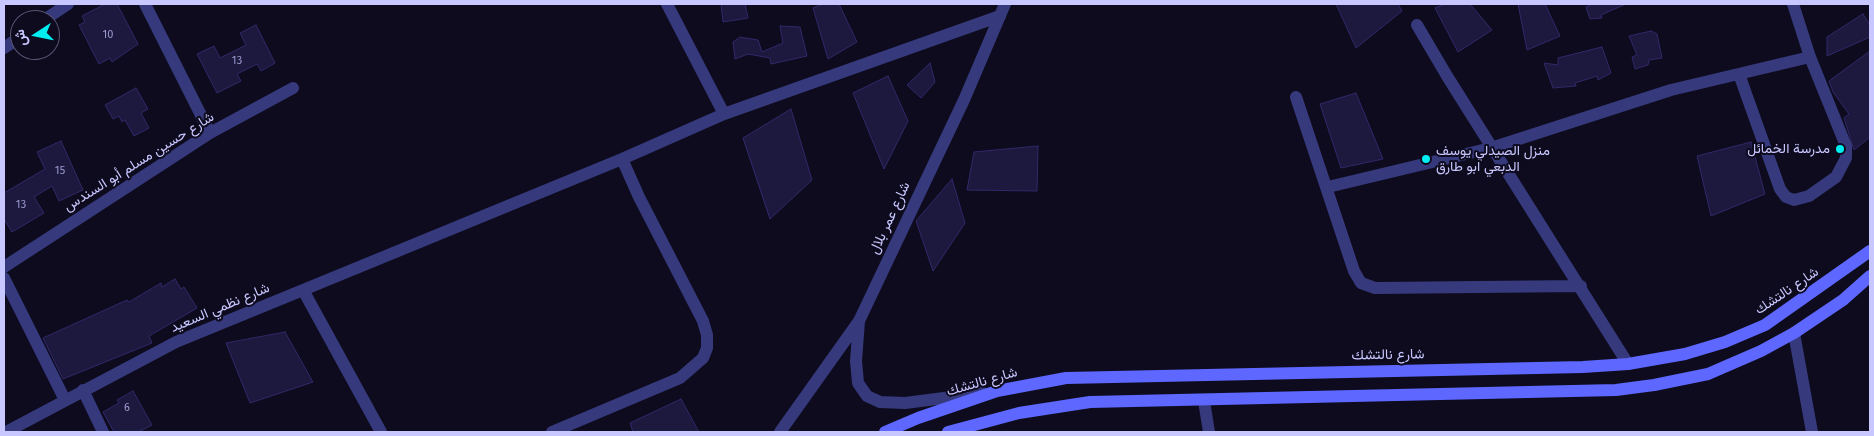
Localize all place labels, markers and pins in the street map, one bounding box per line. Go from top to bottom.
place label: مدرسة الخمائل [1747,141,1830,157]
place label: منزل الصيدلي يوسف الدبعي ابو طارق [1436,143,1550,176]
marker: مدرسة الخمائل [1834,143,1846,155]
marker: منزل الصيدلي يوسف الدبعي ابو طارق [1420,153,1432,165]

